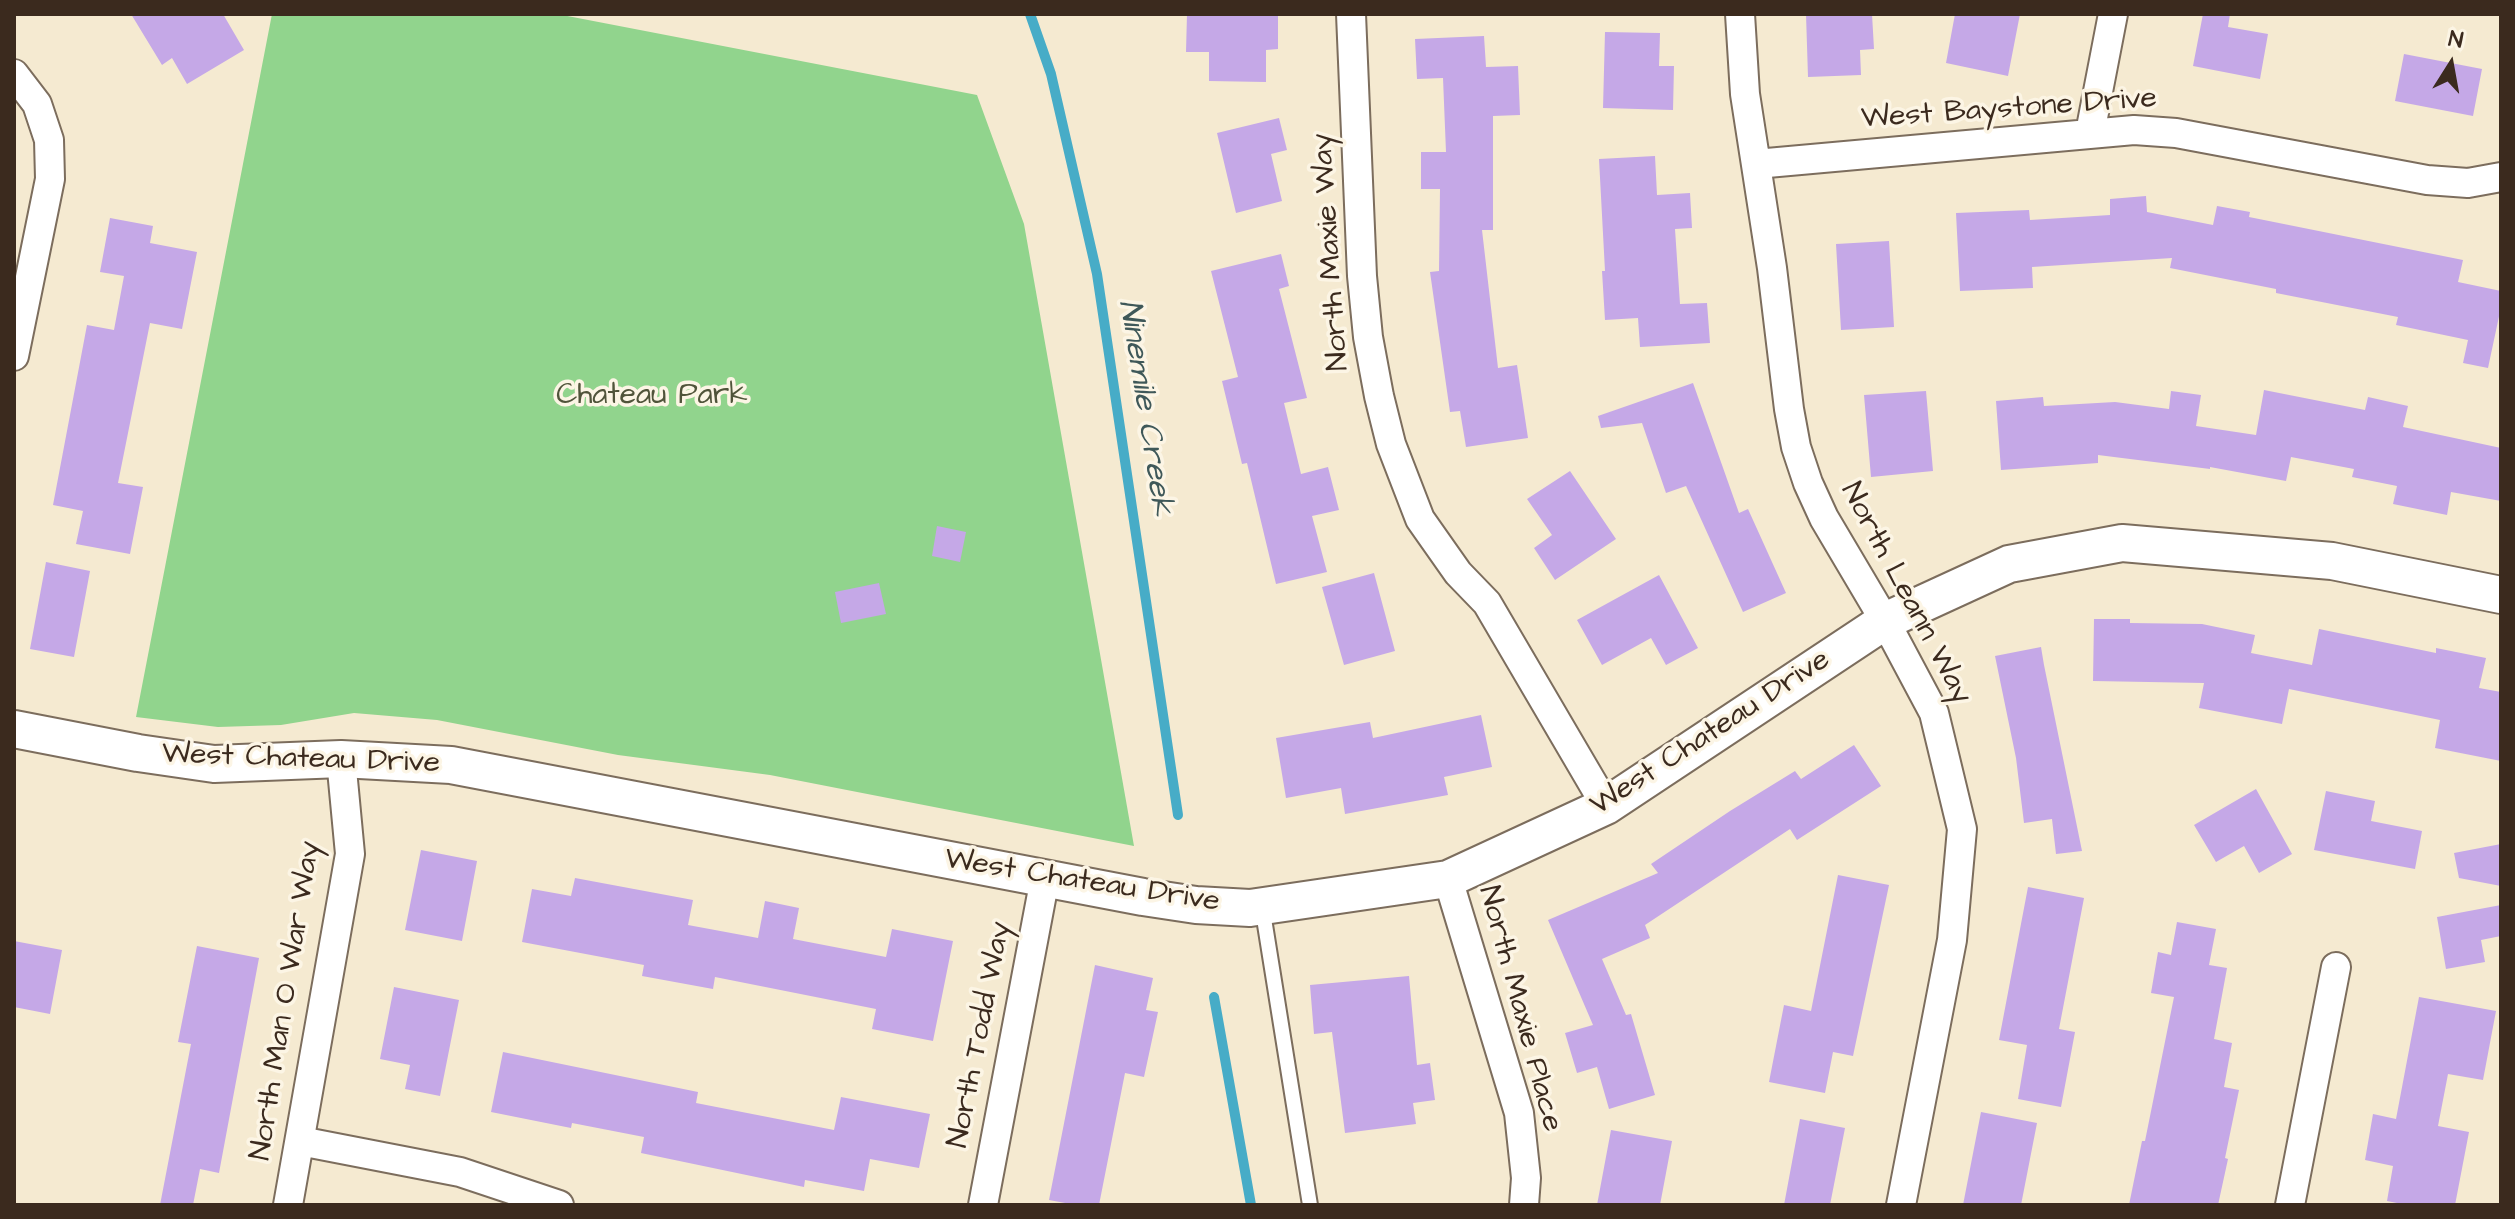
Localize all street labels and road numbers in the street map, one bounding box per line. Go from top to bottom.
street label: West Baystone Drive [1860,82,2158,138]
street label: North Maxie Way [1306,132,1358,372]
street label: North Leann Way [1831,477,1979,711]
street label: West Chateau Drive [1585,643,1837,825]
street label: West Chateau Drive [161,737,441,783]
street label: North Man O War Way [244,839,330,1163]
street label: West Chateau Drive [942,842,1222,922]
street label: North Maxie Place [1469,882,1569,1136]
street label: North Todd Way [941,919,1021,1151]

